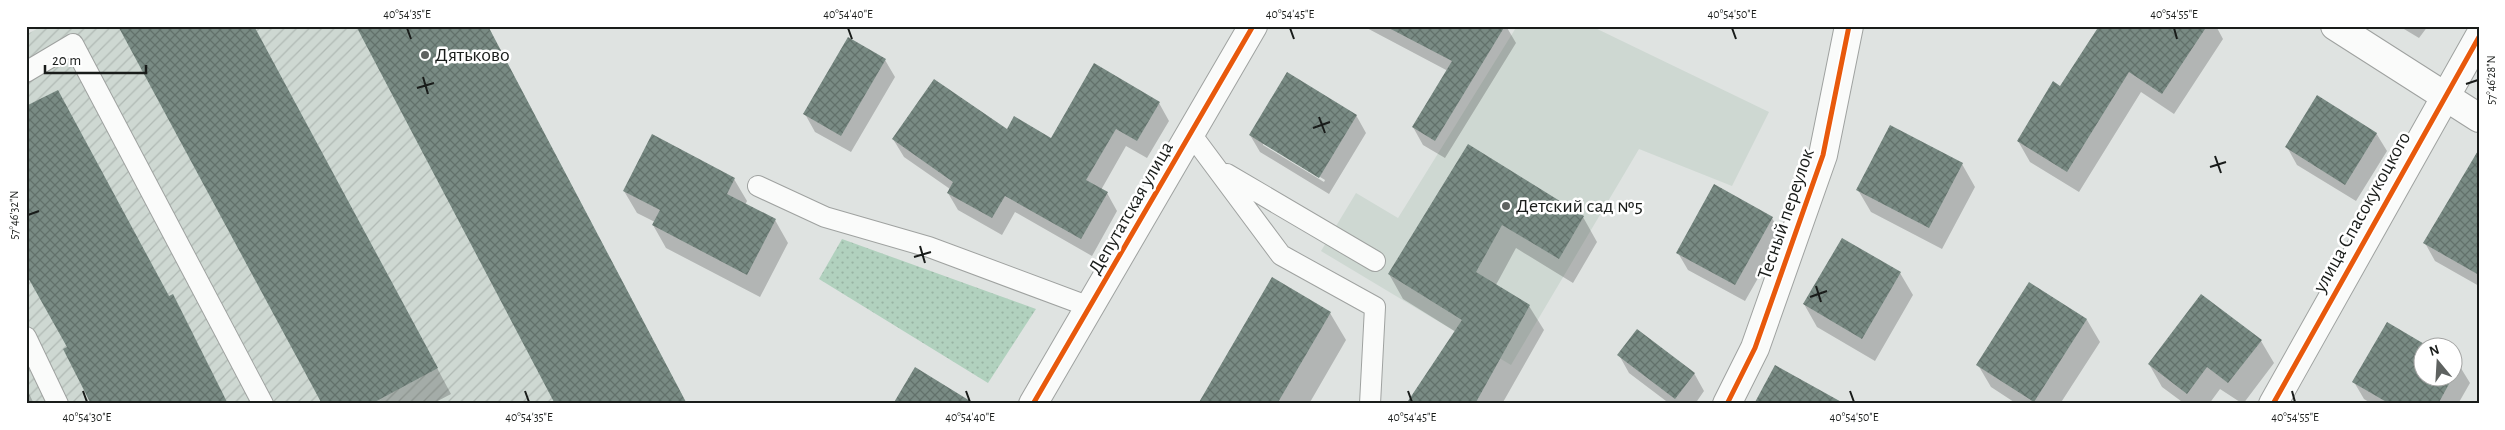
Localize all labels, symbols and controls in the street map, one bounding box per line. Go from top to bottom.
text: 40°54'35"E [383,8,431,20]
text: 40°54'40"E [823,8,873,20]
text: 40°54'45"E [1266,8,1314,20]
text: 40°54'50"E [1708,8,1757,20]
text: 40°54'55"E [2150,8,2198,20]
scale bar [45,42,146,74]
place label: Дятьково [435,45,510,65]
marker: Дятьково [419,49,431,61]
text: 20 m [52,53,81,68]
text: 57°46'28"N [2485,55,2497,105]
street label: улица Спасокукоцкого [2309,128,2414,296]
street label: Депутатская улица [1085,138,1177,278]
street label: Тесный переулок [1754,146,1818,282]
text: 57°46'32"N [8,191,20,239]
place label: Детский сад №5 [1516,196,1643,216]
marker: Детский сад №5 [1500,200,1512,212]
north arrow [2412,338,2462,388]
text: N [2427,342,2441,359]
text: 40°54'30"E [63,411,112,423]
text: 40°54'35"E [505,411,553,423]
text: 40°54'40"E [945,411,995,423]
text: 40°54'45"E [1388,411,1436,423]
text: 40°54'50"E [1830,411,1879,423]
text: 40°54'55"E [2271,411,2319,423]

